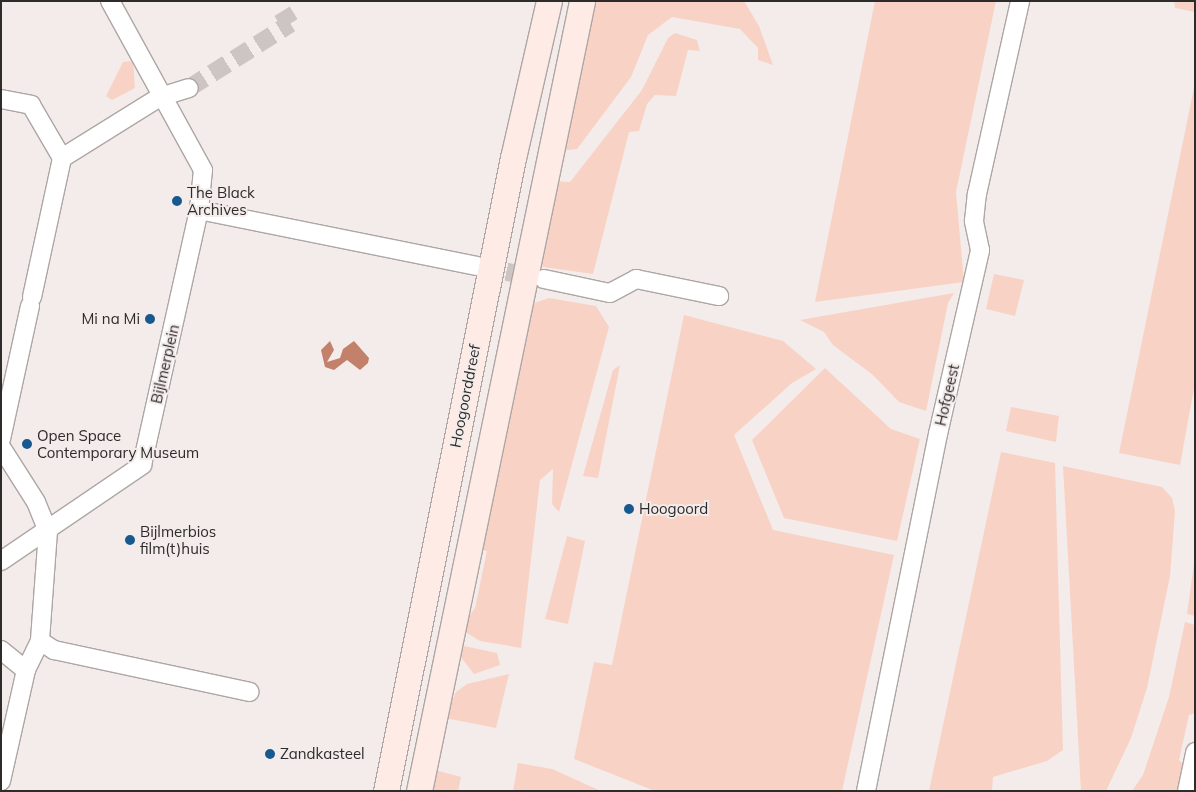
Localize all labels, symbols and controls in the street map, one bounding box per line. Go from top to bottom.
place label: The Black Archives [187,183,255,218]
marker: The Black Archives [171,195,183,207]
place label: Mi na Mi [82,310,140,328]
marker: Mi na Mi [144,313,156,325]
street label: Bijlmerplein [147,323,183,405]
street label: Hoogoorddreef [446,343,484,449]
street label: Hofgeest [931,362,963,428]
place label: Open Space Contemporary Museum [37,426,199,461]
marker: Open Space Contemporary Museum [21,438,33,450]
place label: Hoogoord [639,500,708,518]
marker: Hoogoord [623,503,635,515]
place label: Bijlmerbios film(t)huis [140,522,216,557]
marker: Bijlmerbios film(t)huis [124,534,136,546]
place label: Zandkasteel [280,745,365,763]
marker: Zandkasteel [264,748,276,760]

